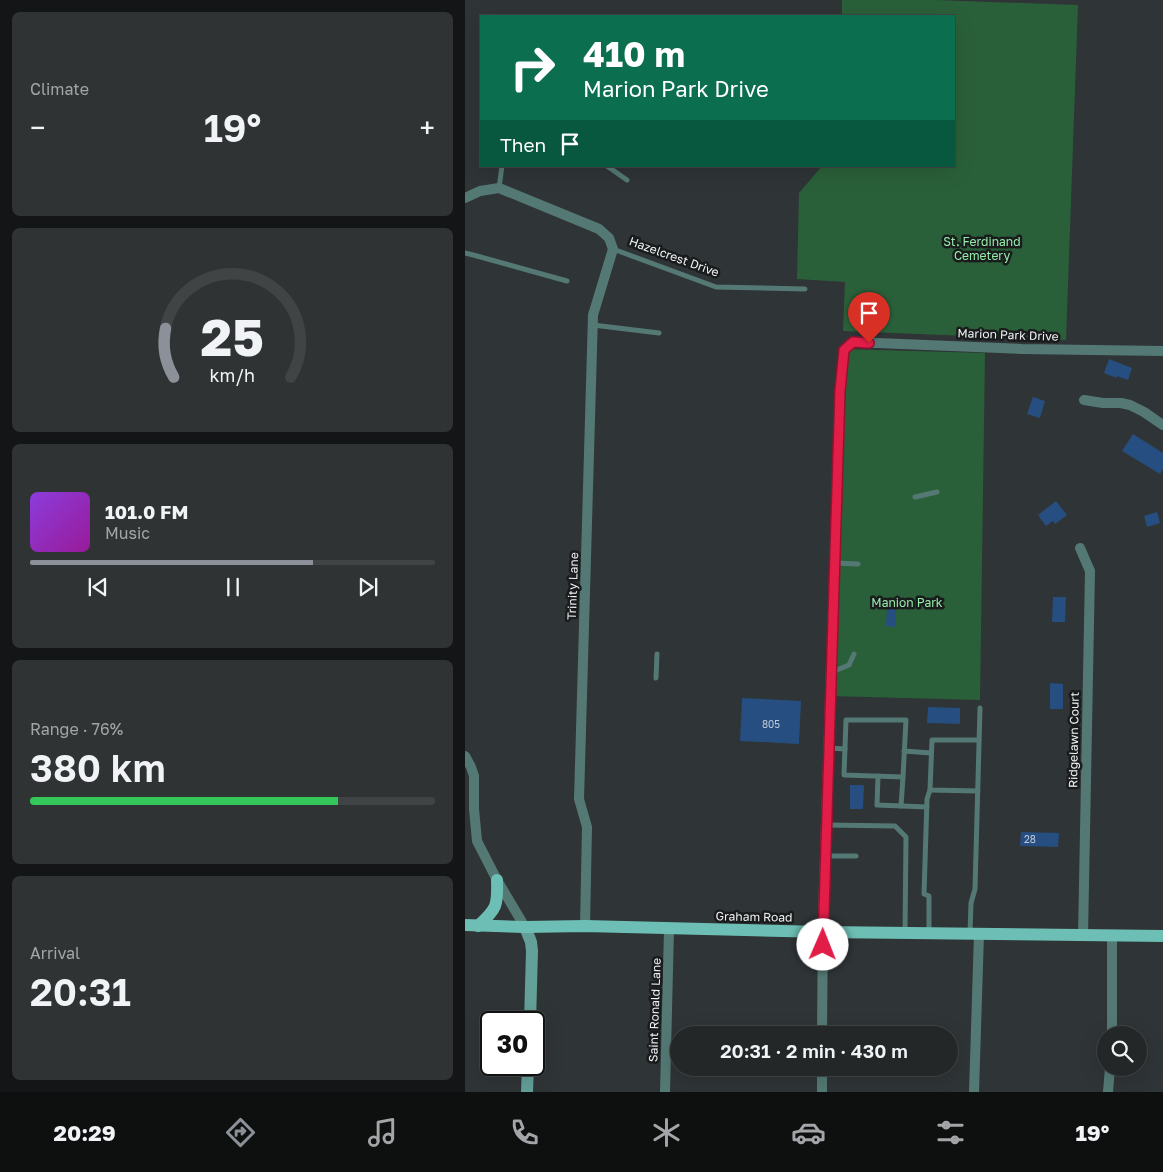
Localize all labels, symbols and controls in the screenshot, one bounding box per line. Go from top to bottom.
text: 410 m [583,33,685,75]
icon: right [500,35,565,100]
text: Marion Park Drive [583,75,769,102]
text: Climate [30,79,89,99]
text: 19° [204,105,261,150]
text: − [30,111,45,144]
text: + [420,111,435,144]
icon: arrive [556,130,584,158]
text: Then [500,133,546,156]
street label: Hazelcrest Drive [627,233,721,280]
park label: St. Ferdinand Cemetery [943,234,1021,263]
pin [848,292,890,343]
icon: arrive [855,299,883,327]
text: 25 [201,305,264,367]
street label: Marion Park Drive [957,325,1059,344]
text: km/h [210,364,255,386]
text: 101.0 FM [105,500,188,523]
text: Music [105,523,150,543]
street label: Trinity Lane [564,552,581,620]
icon: previous [84,573,112,601]
icon: pause [219,573,247,601]
icon: next [354,573,382,601]
park label: Manion Park [871,595,943,610]
street label: Ridgelawn Court [1065,692,1082,788]
house number: 805 [762,718,780,730]
text: Range · 76% [30,719,123,739]
text: 380 km [30,745,166,790]
house number: 28 [1024,833,1036,845]
street label: Graham Road [715,908,793,925]
position arrow [796,918,848,970]
text: Arrival [30,943,80,963]
street label: Saint Ronald Lane [645,958,664,1062]
text: 20:31 [30,969,131,1014]
speed limit sign: 30 [480,1011,545,1076]
map controls [1097,1026,1147,1076]
button: search [1097,1026,1147,1076]
text: 20:31 · 2 min · 430 m [720,1039,908,1062]
icon: directions [223,1115,258,1150]
icon: music [365,1115,400,1150]
icon: phone [507,1115,542,1150]
icon: climate [649,1115,684,1150]
icon: car [791,1115,826,1150]
icon: filters [933,1115,968,1150]
text: 20:29 [54,1119,116,1146]
text: 19° [1075,1119,1109,1146]

